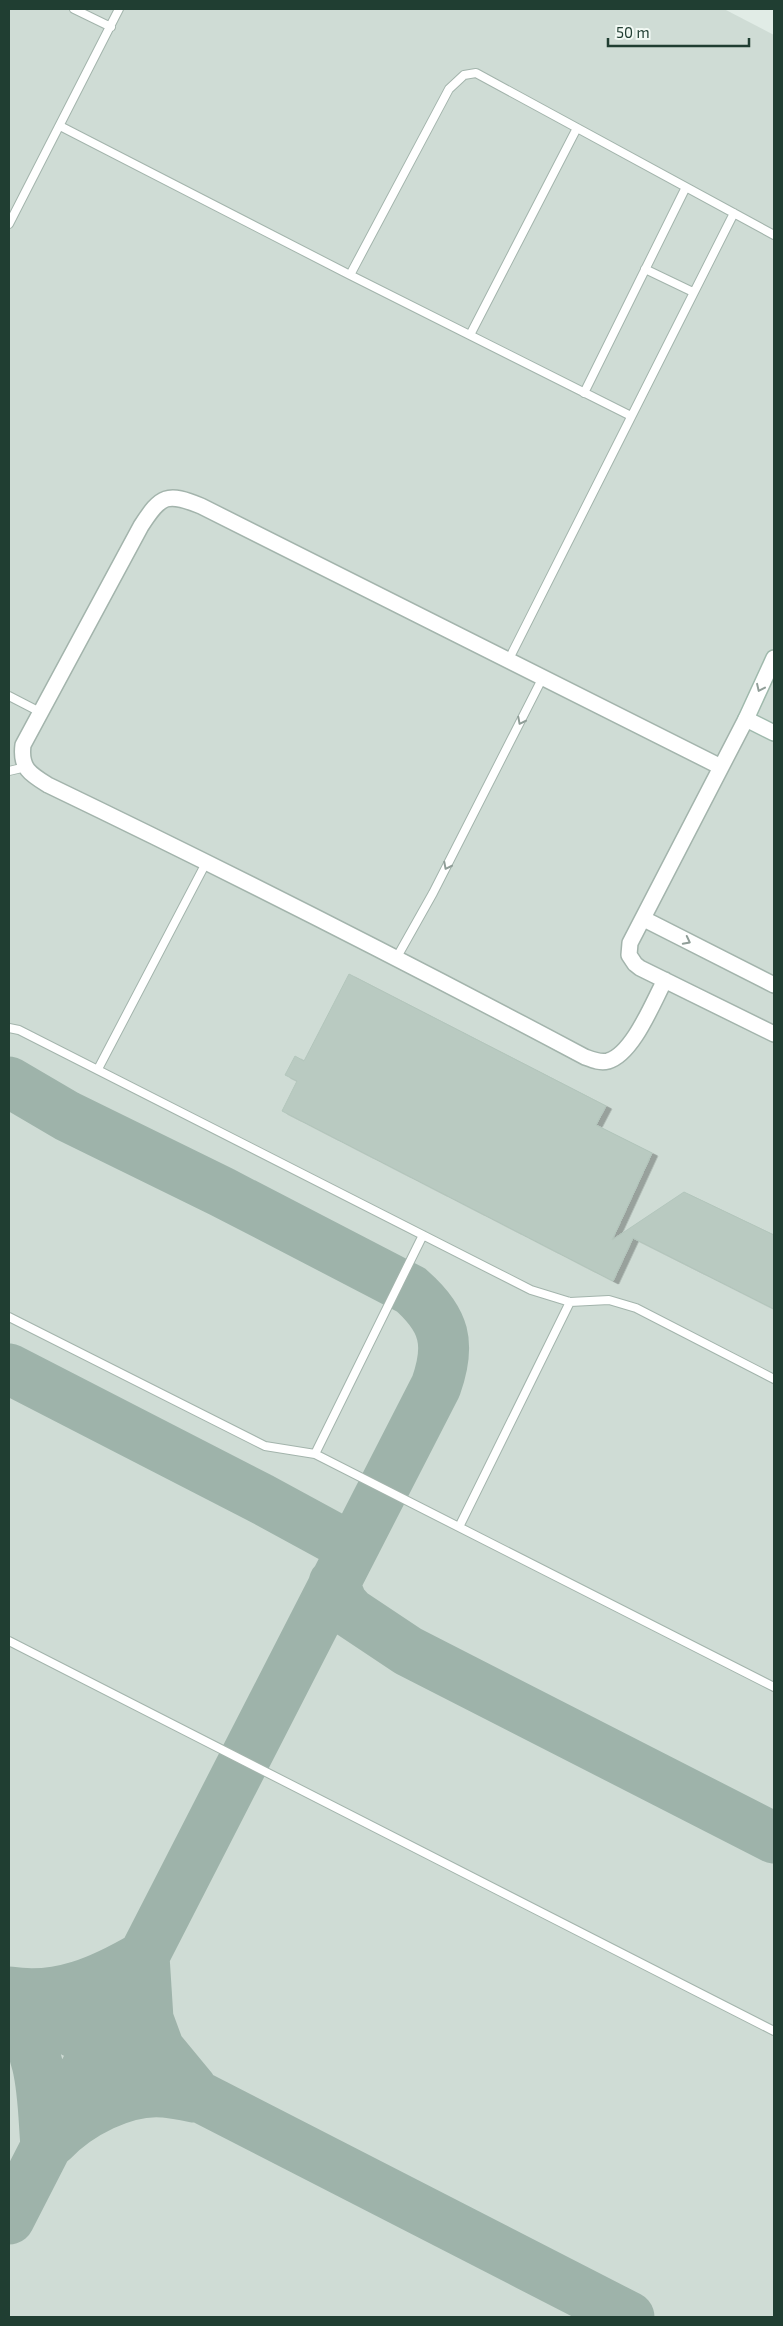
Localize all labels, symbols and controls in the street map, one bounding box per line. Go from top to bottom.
scale bar [608,15,749,47]
text: 50 m [616,23,650,41]
one-way arrow [756,683,766,692]
one-way arrow [517,716,527,725]
one-way arrow [443,861,453,870]
one-way arrow [682,935,691,945]

